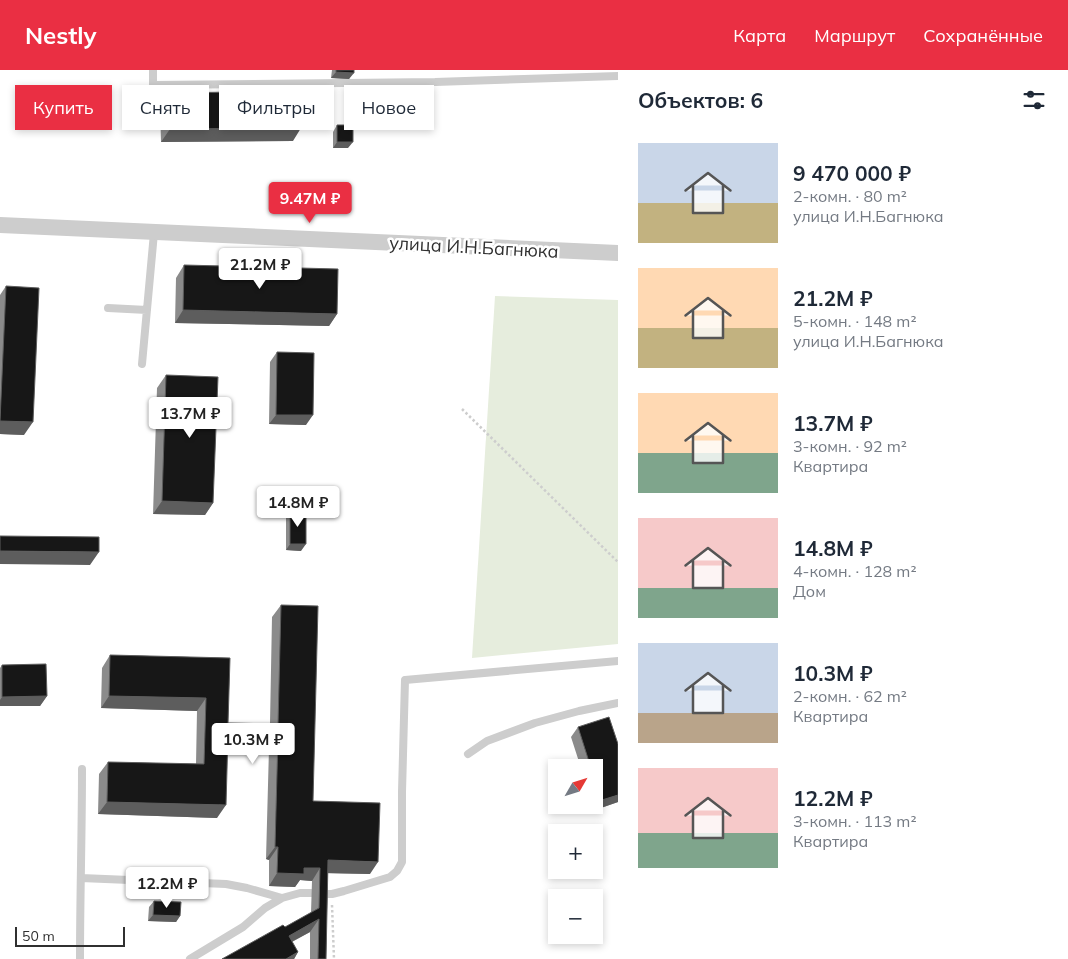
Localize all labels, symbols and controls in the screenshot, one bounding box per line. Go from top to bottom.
text: Nestly [25,20,97,50]
text: Карта [733,24,786,47]
text: Маршрут [814,24,895,47]
text: Сохранённые [923,24,1043,47]
chip: Купить [15,85,112,130]
chip: Снять [122,85,209,130]
chip: Фильтры [219,85,334,130]
chip: Новое [344,85,434,130]
icon: filters [1020,86,1048,114]
text: Объектов: 6 [638,87,763,113]
text: 9 470 000 ₽ [793,160,911,186]
icon: home [678,163,738,223]
pin: 9.47M ₽ [264,182,356,224]
text: 2-комн. · 80 m² [793,186,907,206]
text: 9.47M ₽ [280,188,340,208]
text: улица И.Н.Багнюка [793,206,944,226]
street label: улица И.Н.Багнюка [389,231,559,263]
pin: 21.2M ₽ [214,248,306,290]
text: 21.2M ₽ [230,254,290,274]
text: 21.2M ₽ [793,285,873,311]
icon: home [678,288,738,348]
text: 5-комн. · 148 m² [793,311,917,331]
text: улица И.Н.Багнюка [793,331,944,351]
pin: 13.7M ₽ [144,396,236,439]
text: 13.7M ₽ [160,403,220,423]
text: 13.7M ₽ [793,410,873,436]
icon: home [678,413,738,473]
text: 3-комн. · 92 m² [793,436,907,456]
text: Квартира [793,456,868,476]
pin: 14.8M ₽ [252,486,344,528]
text: 14.8M ₽ [268,492,328,512]
text: 14.8M ₽ [793,535,873,561]
icon: home [678,538,738,598]
text: 4-комн. · 128 m² [793,561,917,581]
text: Дом [793,581,826,601]
text: 10.3M ₽ [793,660,873,686]
icon: home [678,663,738,723]
text: 2-комн. · 62 m² [793,686,907,706]
text: Квартира [793,706,868,726]
pin: 10.3M ₽ [207,722,299,765]
text: 10.3M ₽ [223,729,283,749]
north arrow [548,759,602,814]
map controls [548,759,603,944]
text: 12.2M ₽ [793,785,873,811]
icon: home [678,788,738,848]
text: 3-комн. · 113 m² [793,811,917,831]
button: + [548,824,603,879]
text: Квартира [793,831,868,851]
pin: 12.2M ₽ [121,866,213,909]
text: 12.2M ₽ [137,873,197,893]
button: − [548,889,603,944]
scale bar [15,924,125,947]
text: 50 m [22,927,55,945]

